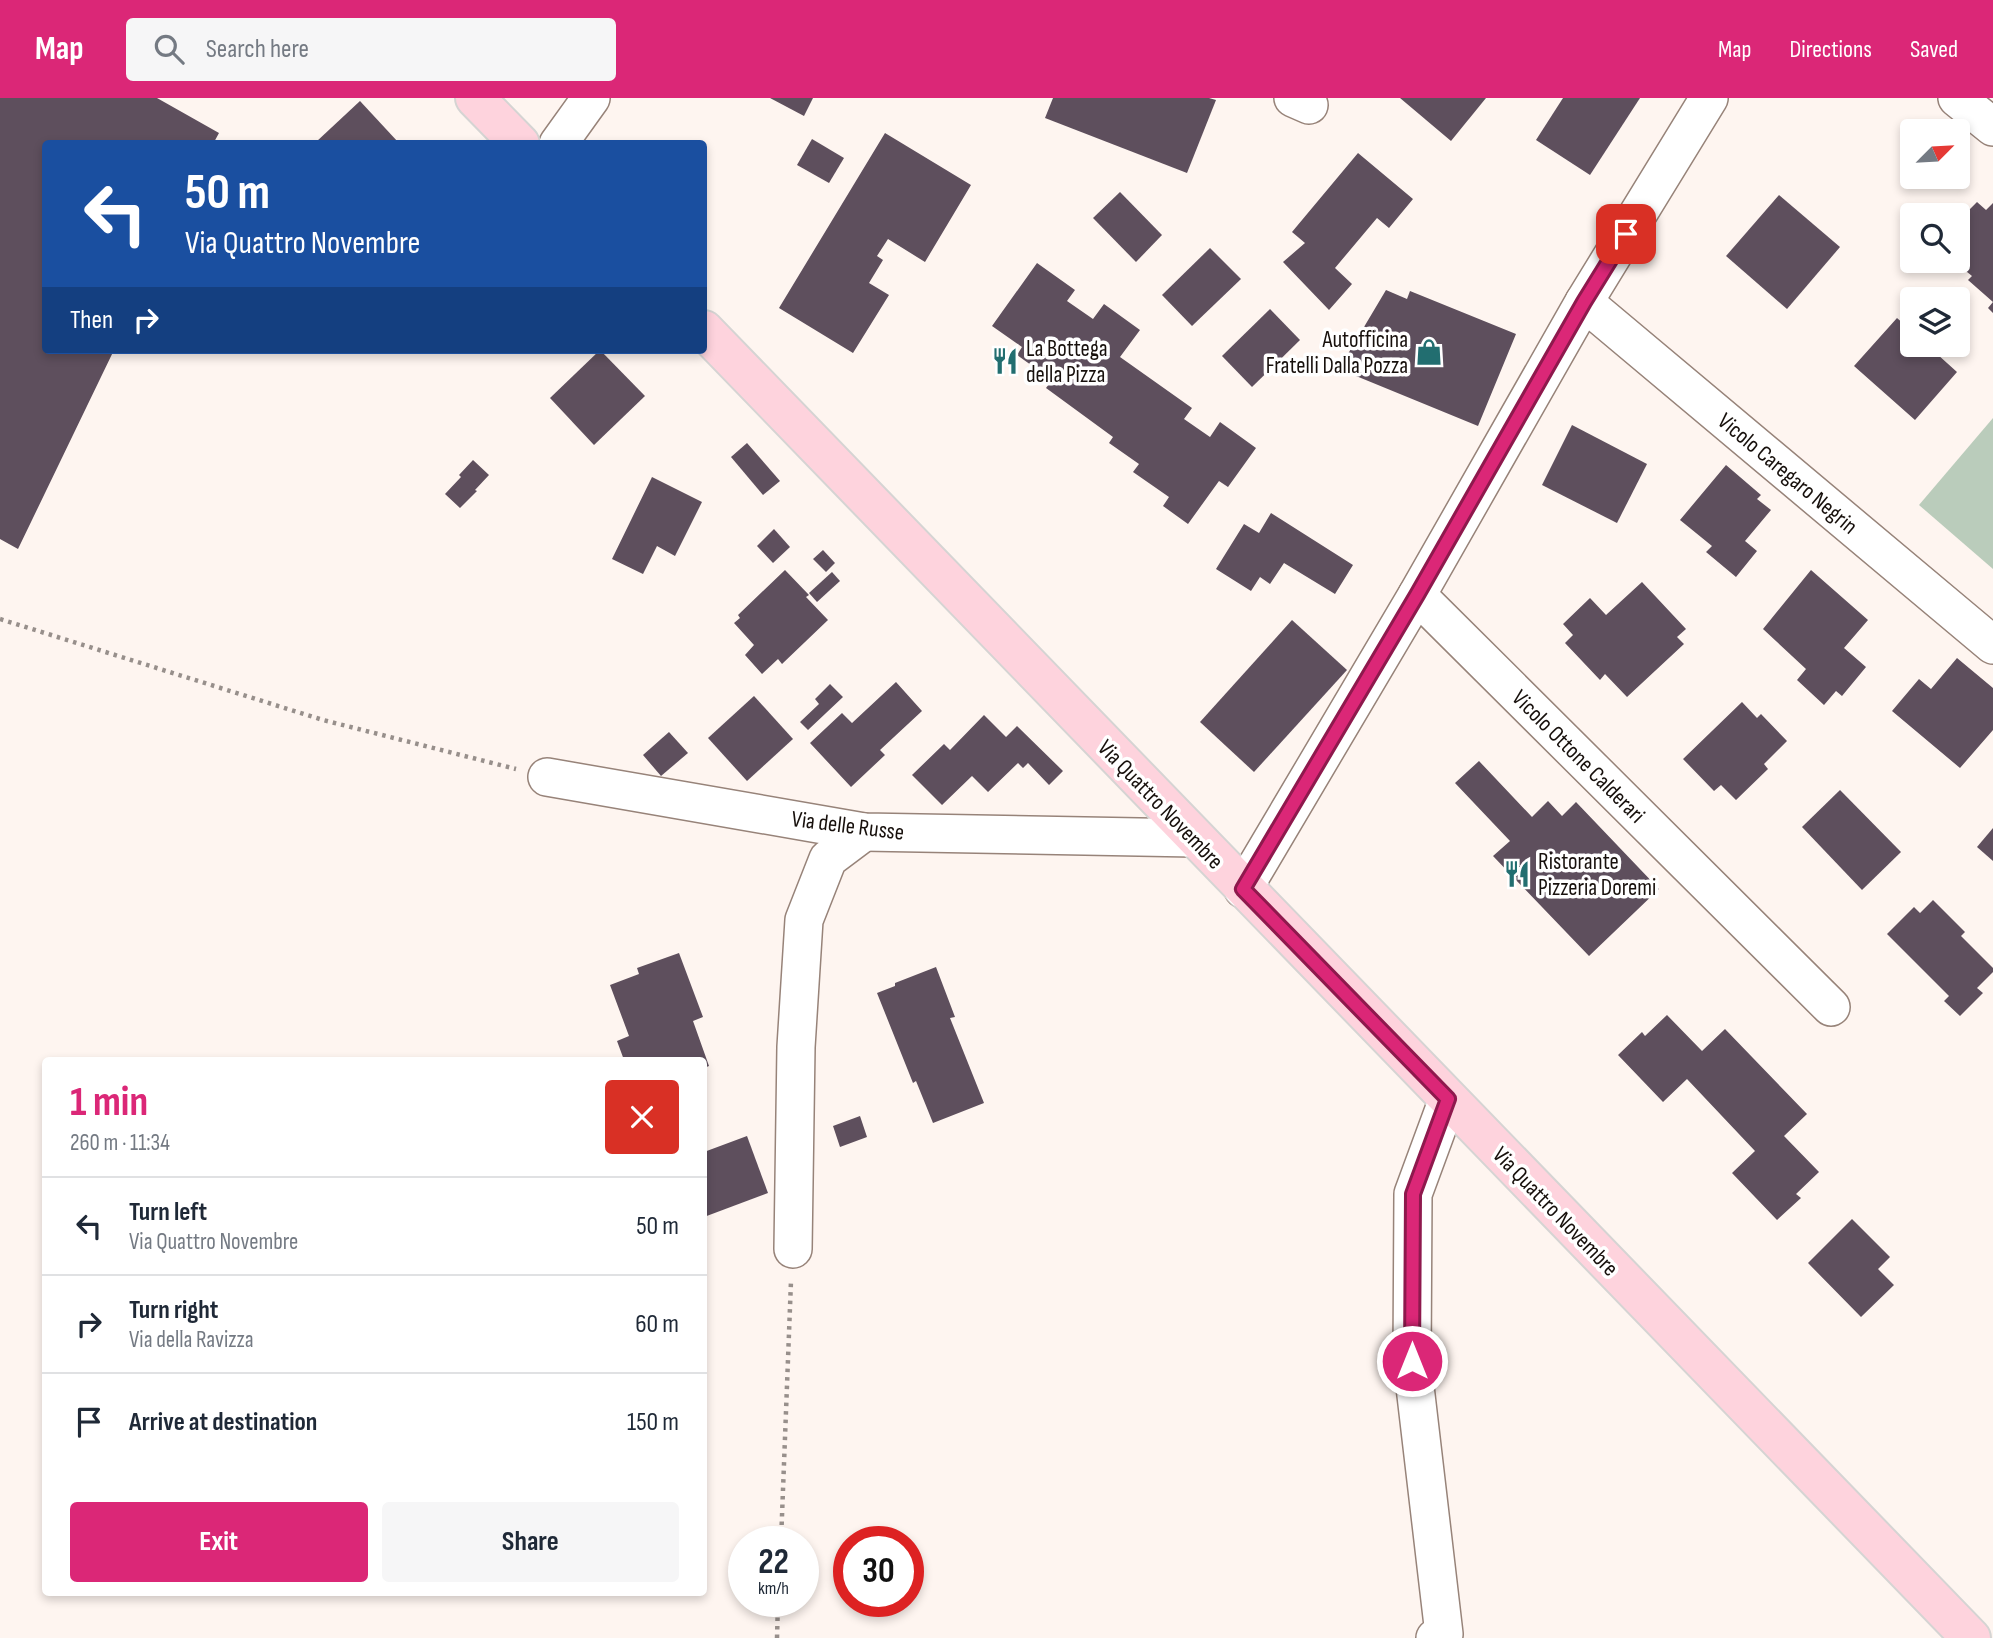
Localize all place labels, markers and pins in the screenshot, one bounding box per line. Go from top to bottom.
pin [1596,204,1656,264]
place label: Autofficina Fratelli Dalla Pozza [1266,326,1408,380]
place label: La Bottega della Pizza [1026,335,1108,389]
shop icon: Autofficina Fratelli Dalla Pozza [1414,337,1444,367]
restaurant icon: La Bottega della Pizza [990,346,1020,376]
place label: Ristorante Pizzeria Doremi [1538,848,1656,902]
restaurant icon: Ristorante Pizzeria Doremi [1502,859,1532,889]

